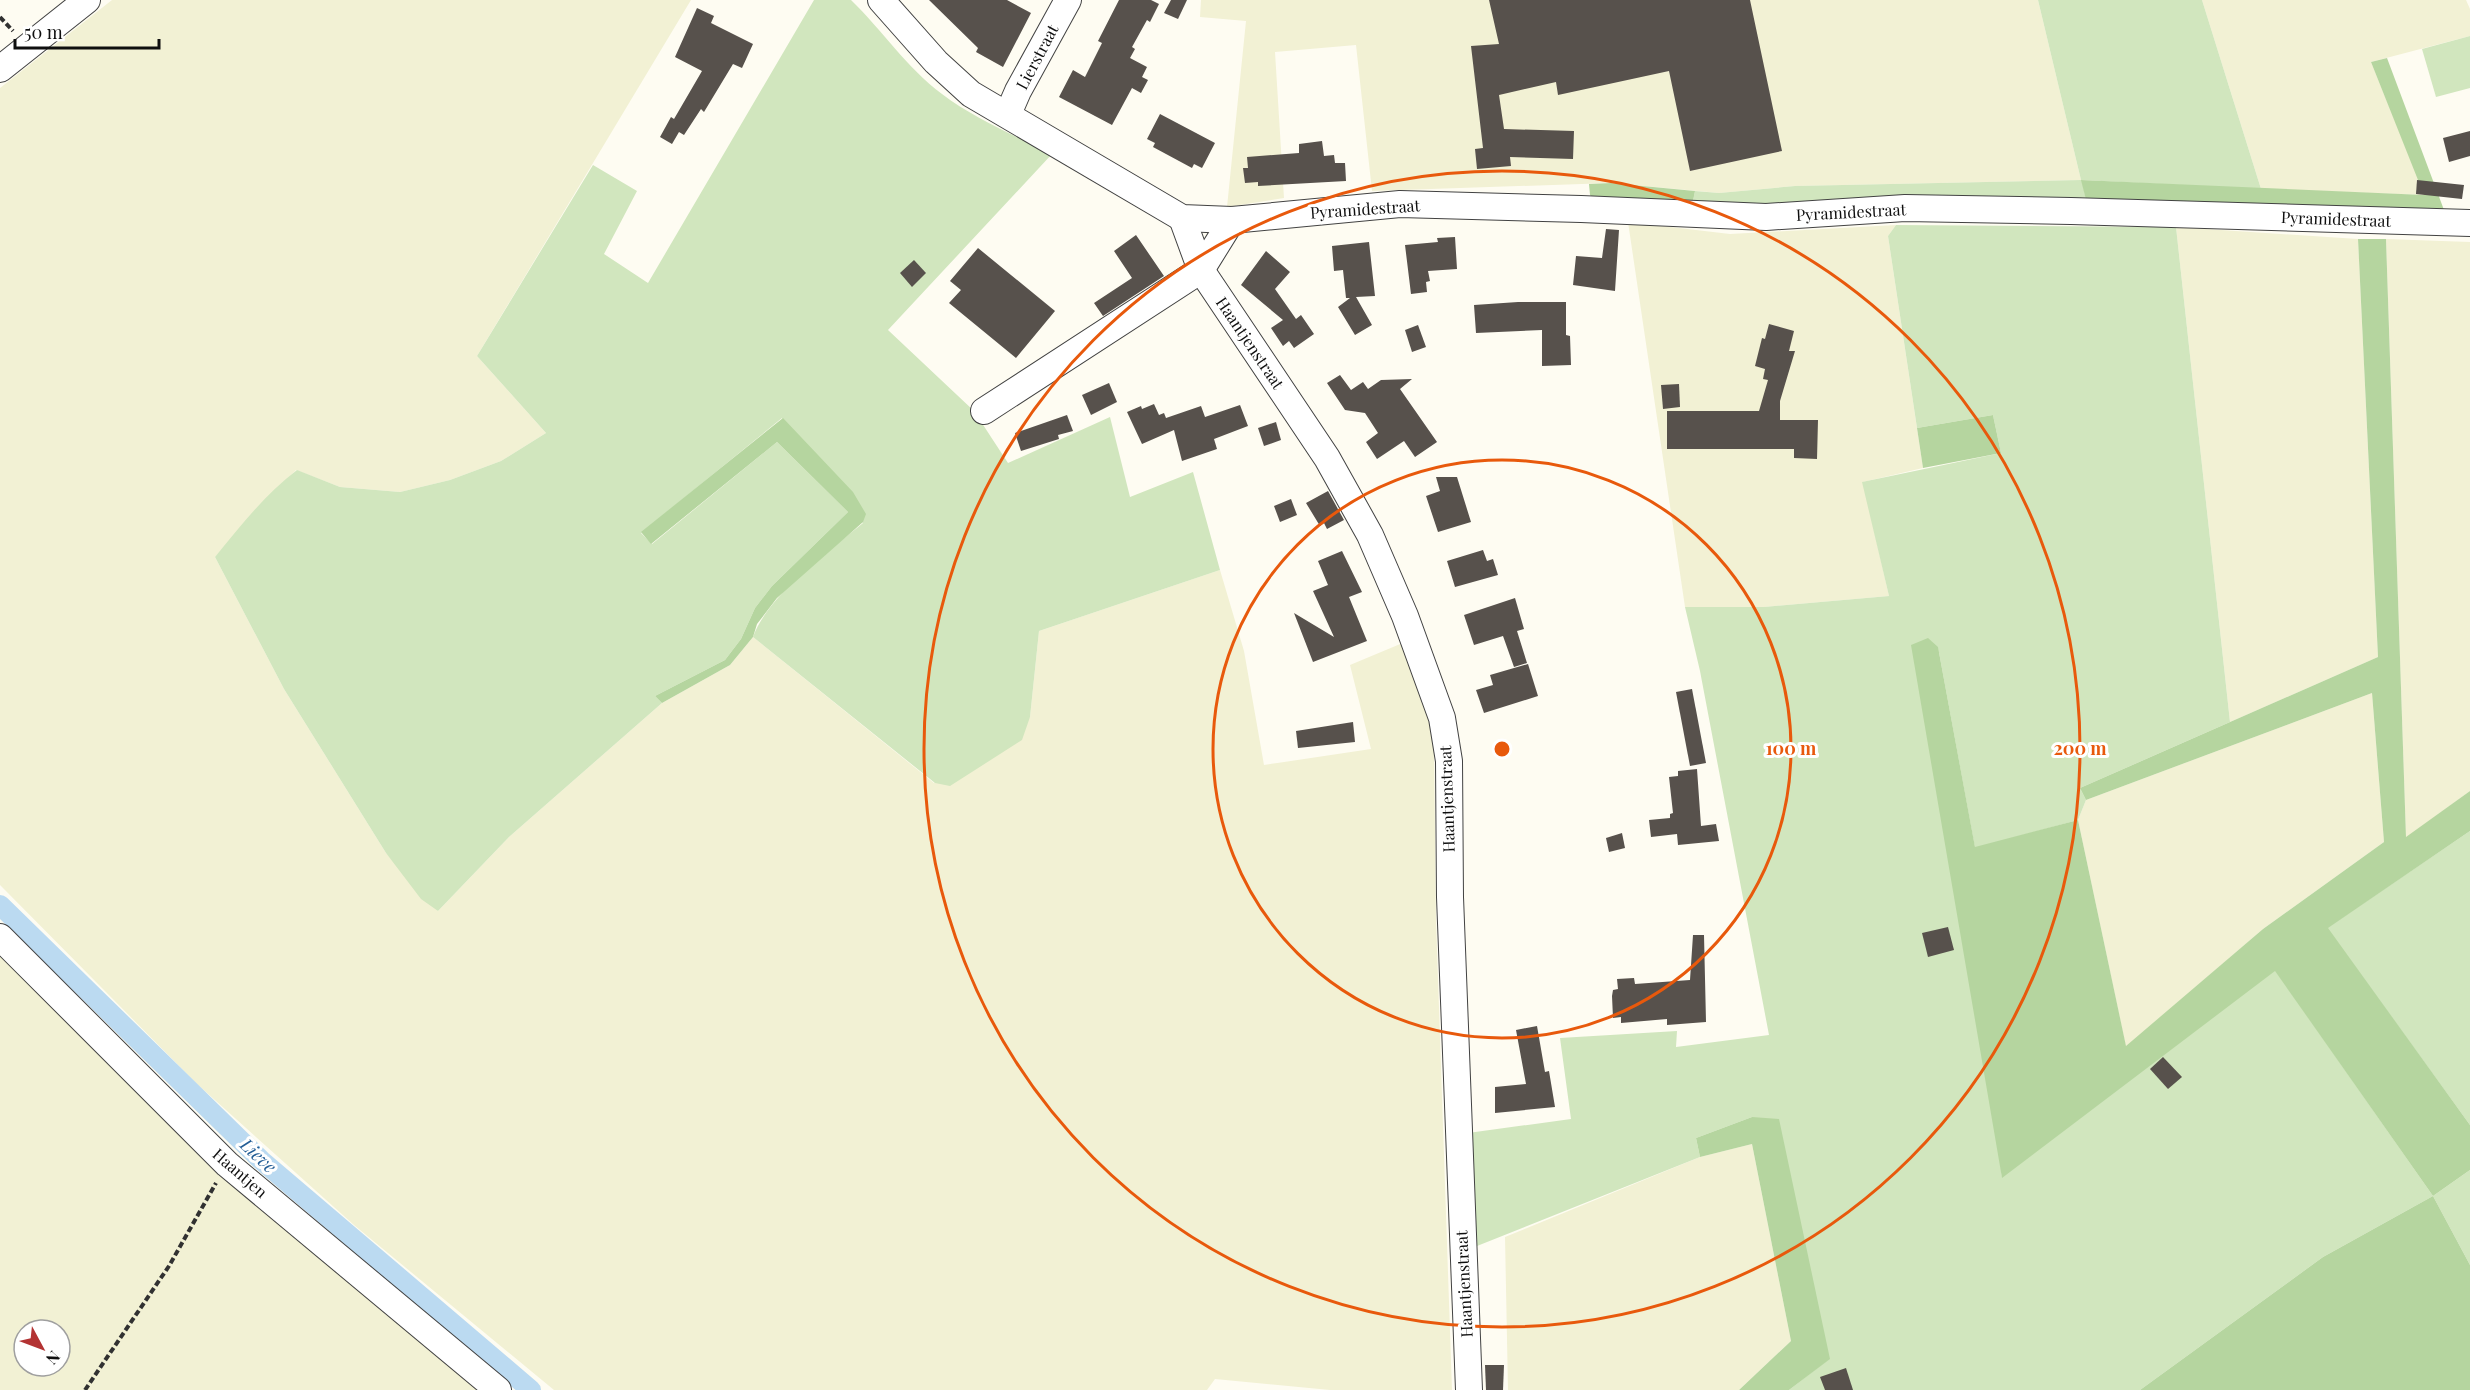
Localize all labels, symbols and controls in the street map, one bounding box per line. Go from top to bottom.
scale bar [15,12,159,50]
text: 50 m [24,20,63,44]
street label: Lierstraat [1011,20,1063,93]
street label: Pyramidestraat [1309,194,1421,223]
street label: Pyramidestraat [1795,198,1907,225]
street label: Pyramidestraat [2281,206,2392,231]
street label: Haantjenstraat [1212,292,1289,393]
text: 100 m [1766,736,1817,760]
text: 200 m [2053,736,2107,760]
centre of rings [1492,739,1512,759]
street label: Haantjenstraat [1434,745,1459,853]
water label: Lieve [235,1132,282,1178]
street label: Haantjen [209,1143,272,1202]
street label: Haantjenstraat [1450,1230,1477,1338]
north arrow [12,1318,72,1378]
text: N [42,1347,65,1370]

